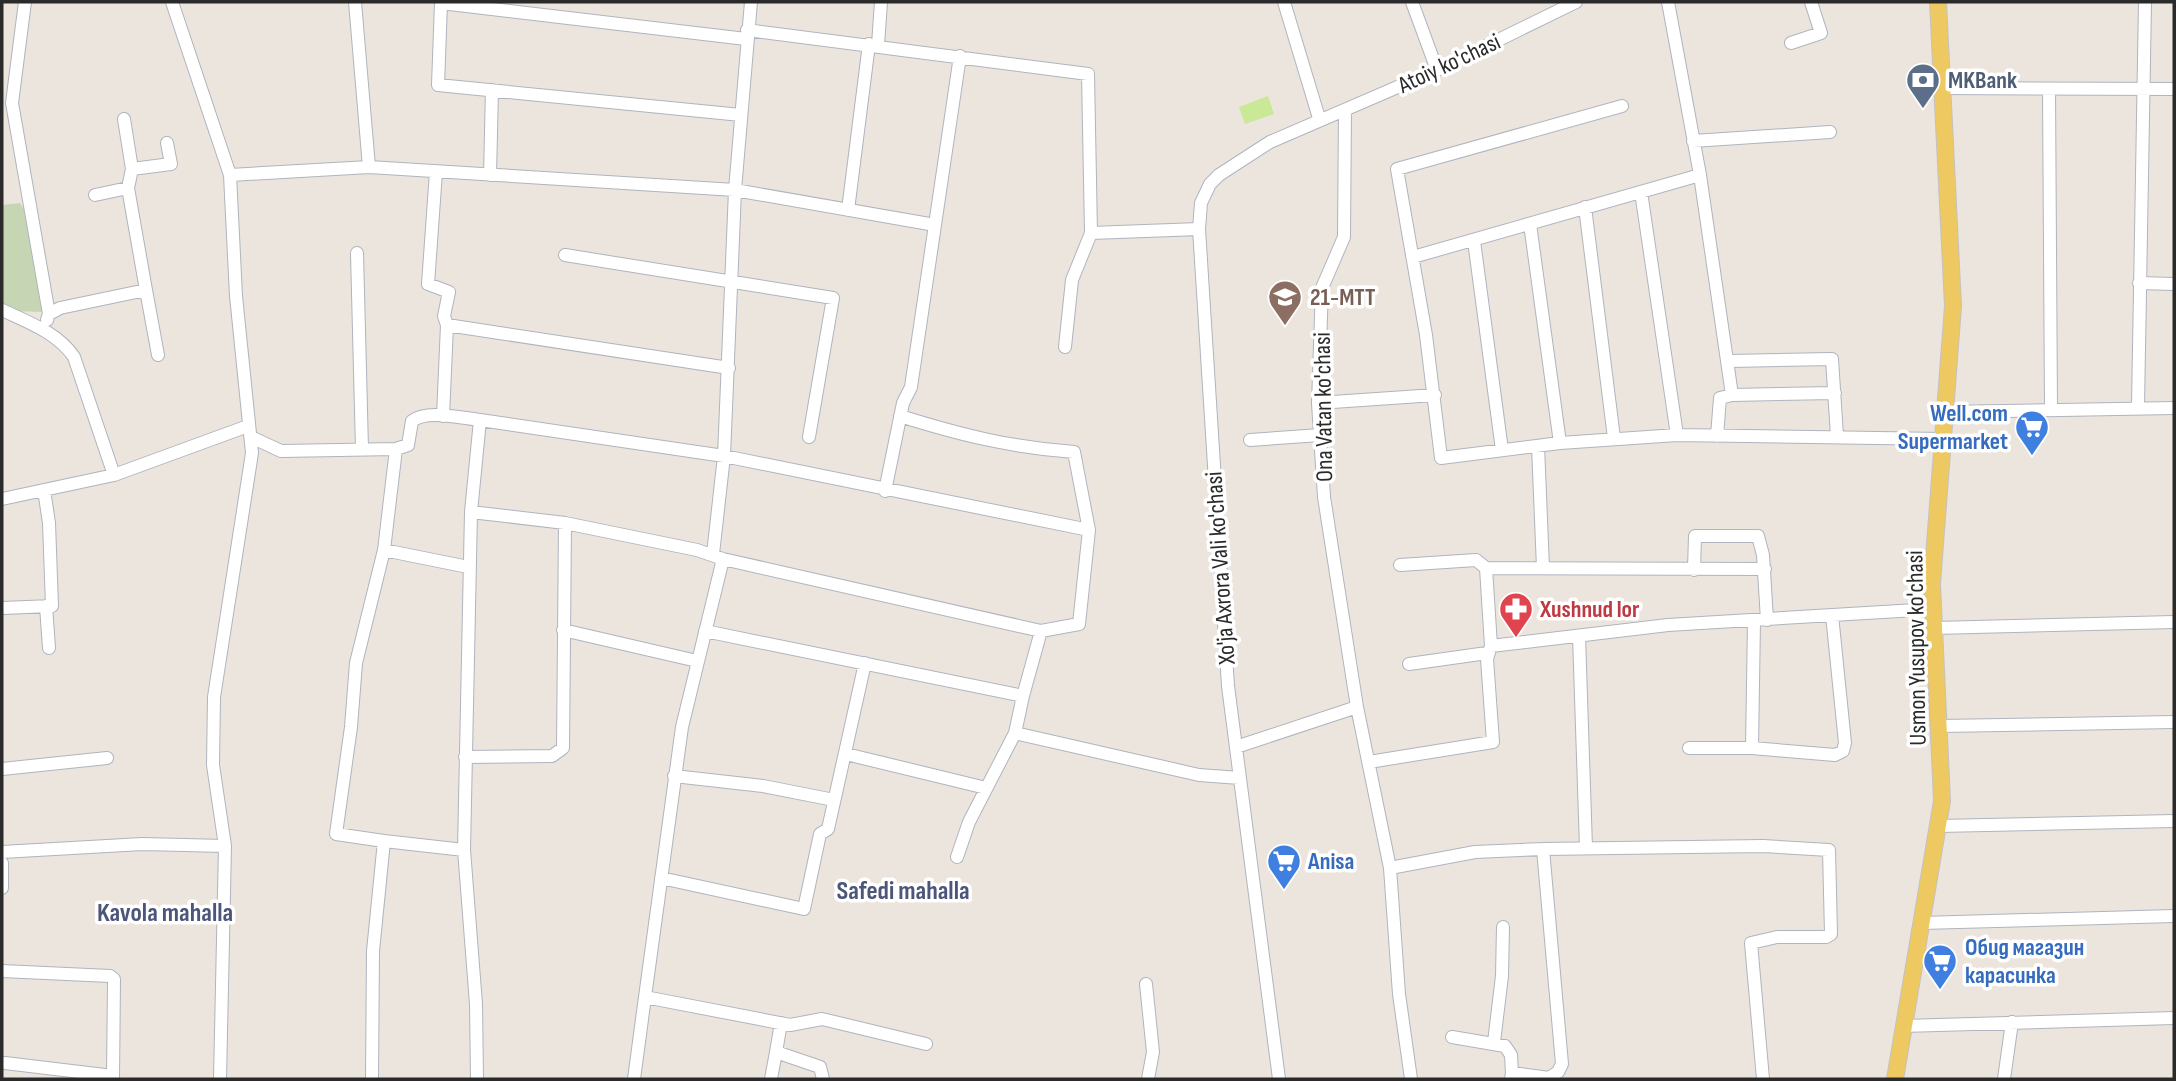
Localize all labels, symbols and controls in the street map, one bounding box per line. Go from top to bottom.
street label: Atoiy ko'chasi [1392,27,1505,100]
bank icon: MKBank [1904,61,1942,110]
place label: MKBank [1948,66,2017,95]
school or university icon: 21-MTT [1266,278,1304,327]
place label: 21-MTT [1310,283,1375,312]
street label: Ona Vatan ko'chasi [1308,332,1339,482]
place label: Well.com Supermarket [1898,399,2008,456]
supermarket icon: Well.com Supermarket [2013,408,2051,457]
street label: Xo'ja Axrora Vali ko'chasi [1199,470,1242,666]
street label: Usmon Yusupov ko'chasi [1900,550,1933,746]
pharmacy icon: Xushnud lor [1497,590,1535,639]
place label: Xushnud lor [1539,595,1640,624]
supermarket icon: Anisa [1265,842,1303,891]
place label: Anisa [1307,847,1354,876]
district label: Safedi mahalla [836,876,970,907]
district label: Kavola mahalla [97,898,233,929]
place label: Обид магазин карасинка [1965,933,2084,990]
supermarket icon: Обид магазин карасинка [1921,942,1959,991]

